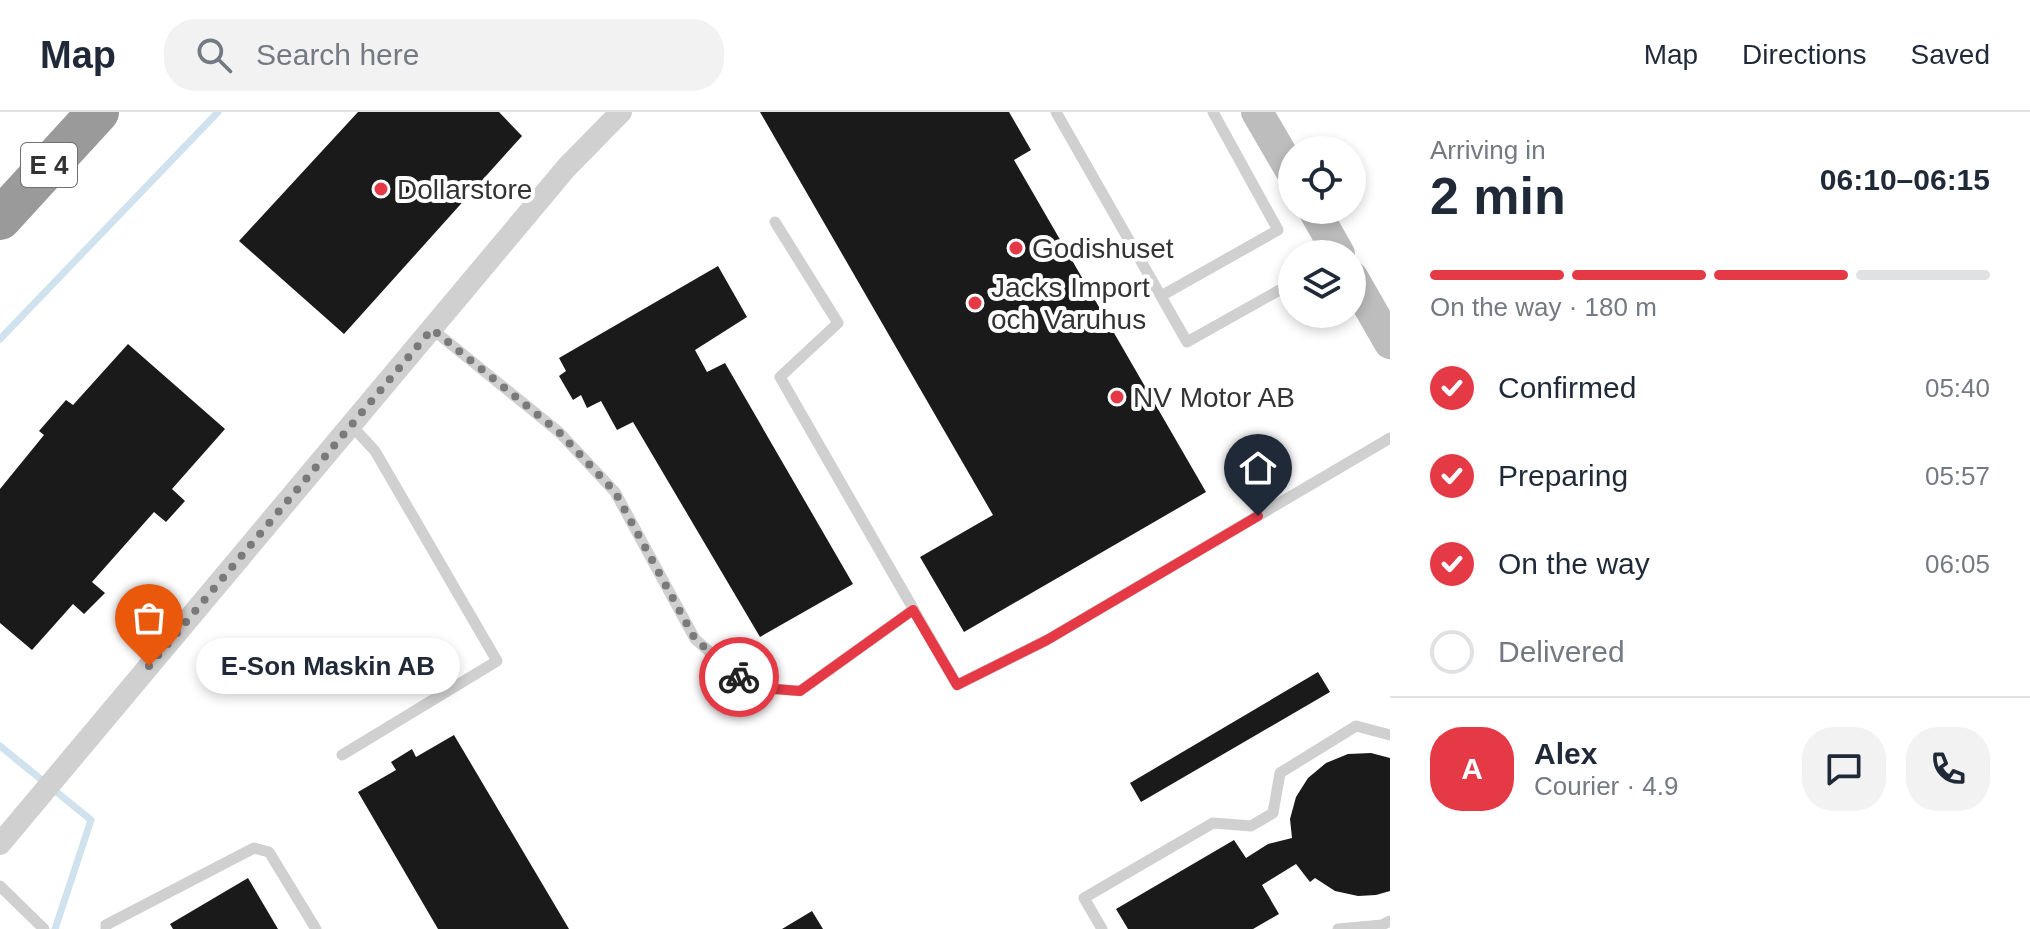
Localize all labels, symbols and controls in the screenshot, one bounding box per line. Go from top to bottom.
search box [164,19,724,91]
icon: search [192,33,236,77]
text: Map [40,34,116,76]
text: Search here [256,38,419,71]
text: Map [1644,39,1698,70]
text: Directions [1742,39,1867,70]
text: Saved [1911,39,1990,70]
text: Arriving in [1430,135,1546,165]
map controls [1278,136,1366,328]
button: locate [1278,136,1366,224]
road number: E 4 [21,143,77,187]
text: 06:10–06:15 [1820,163,1990,196]
text: 2 min [1430,167,1566,225]
place label: Dollarstore [397,174,532,205]
marker: Dollarstore [372,180,390,198]
place label: Godishuset [1032,233,1174,264]
marker: Godishuset [1007,239,1025,257]
button: layers [1278,240,1366,328]
place label: Jacks Import och Varuhus [991,272,1150,335]
text: On the way · 180 m [1430,292,1657,322]
marker: Jacks Import och Varuhus [966,294,984,312]
icon: check [1430,366,1474,410]
text: Confirmed [1498,371,1636,404]
text: 05:40 [1925,373,1990,403]
place label: NV Motor AB [1133,382,1295,413]
marker: NV Motor AB [1108,388,1126,406]
pin [1224,434,1292,516]
icon: home [1236,446,1280,490]
icon: check [1430,454,1474,498]
text: Preparing [1498,459,1628,492]
text: 05:57 [1925,461,1990,491]
icon: check [1430,542,1474,586]
text: On the way [1498,547,1650,580]
text: 06:05 [1925,549,1990,579]
pin [115,584,183,666]
icon: bag [127,596,171,640]
text: Delivered [1498,635,1625,668]
courier [699,637,779,717]
callout: E-Son Maskin AB [197,638,461,694]
text: E-Son Maskin AB [221,651,435,681]
icon: bike [717,655,761,699]
button: chat [1802,727,1886,811]
button: phone [1906,727,1990,811]
text: Alex [1534,737,1597,770]
text: A [1461,752,1483,785]
text: Courier · 4.9 [1534,771,1679,801]

